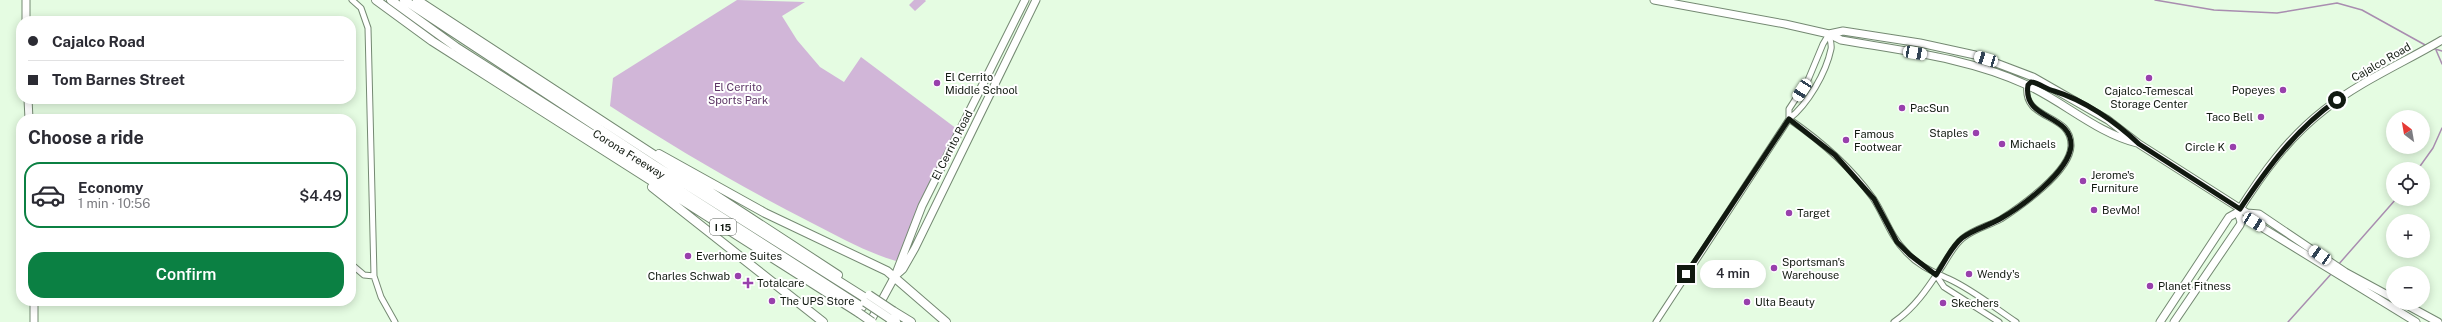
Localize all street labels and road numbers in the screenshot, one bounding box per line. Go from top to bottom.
street label: Cajalco Road [2349,40,2413,84]
street label: El Cerrito Road [929,108,975,182]
street label: Corona Freeway [591,127,667,181]
road number: I 15 [710,219,736,235]

